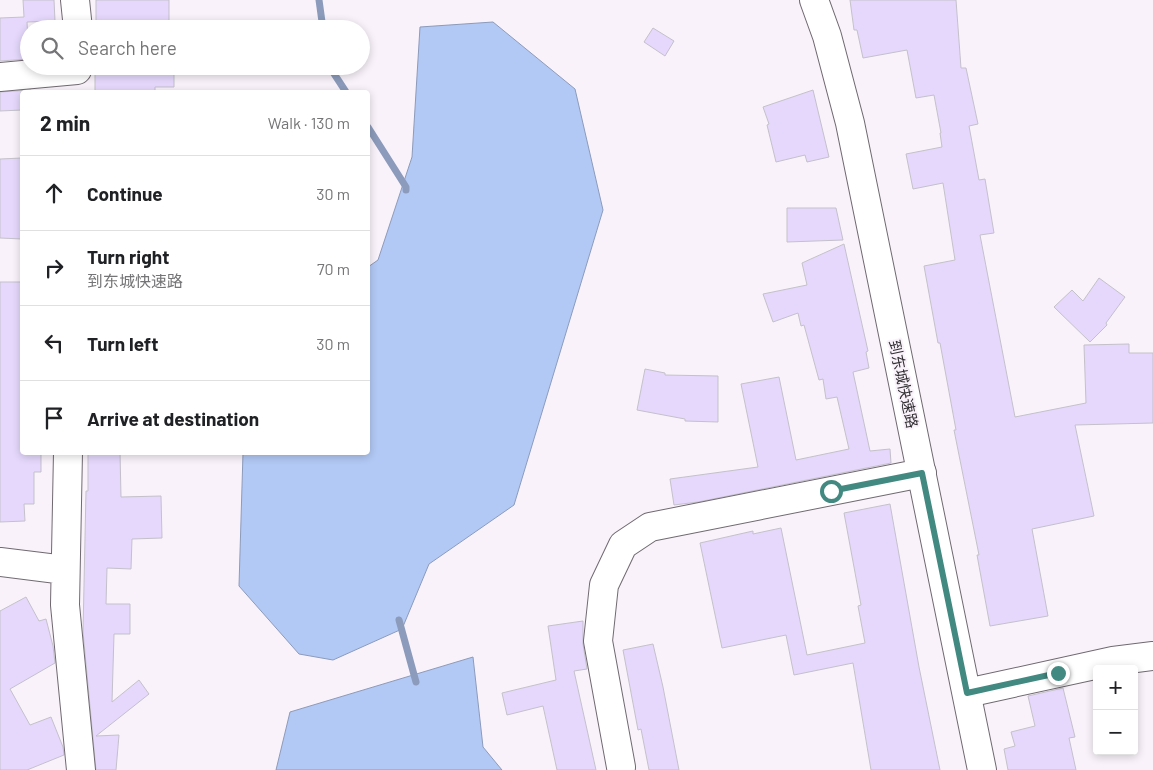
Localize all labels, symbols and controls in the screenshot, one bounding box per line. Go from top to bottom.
search box [20,20,370,75]
icon: search [38,34,66,62]
text: Search here [78,36,177,59]
text: 2 min [40,110,90,135]
text: Walk · 130 m [268,113,350,132]
icon: ahead [40,179,68,207]
text: Continue [87,182,163,205]
text: 30 m [316,184,350,203]
text: Turn right [87,245,169,268]
icon: right [40,254,68,282]
text: 70 m [317,259,350,278]
text: 到东城快速路 [87,271,183,290]
icon: left [40,329,68,357]
text: Turn left [87,332,158,355]
text: 30 m [316,334,350,353]
street label: 到东城快速路 [886,338,922,430]
icon: arrive [40,404,68,432]
text: Arrive at destination [87,407,259,430]
route start [820,480,843,503]
route end [1047,662,1070,685]
map controls [1093,665,1138,755]
button: + [1093,665,1138,710]
button: − [1093,710,1138,755]

